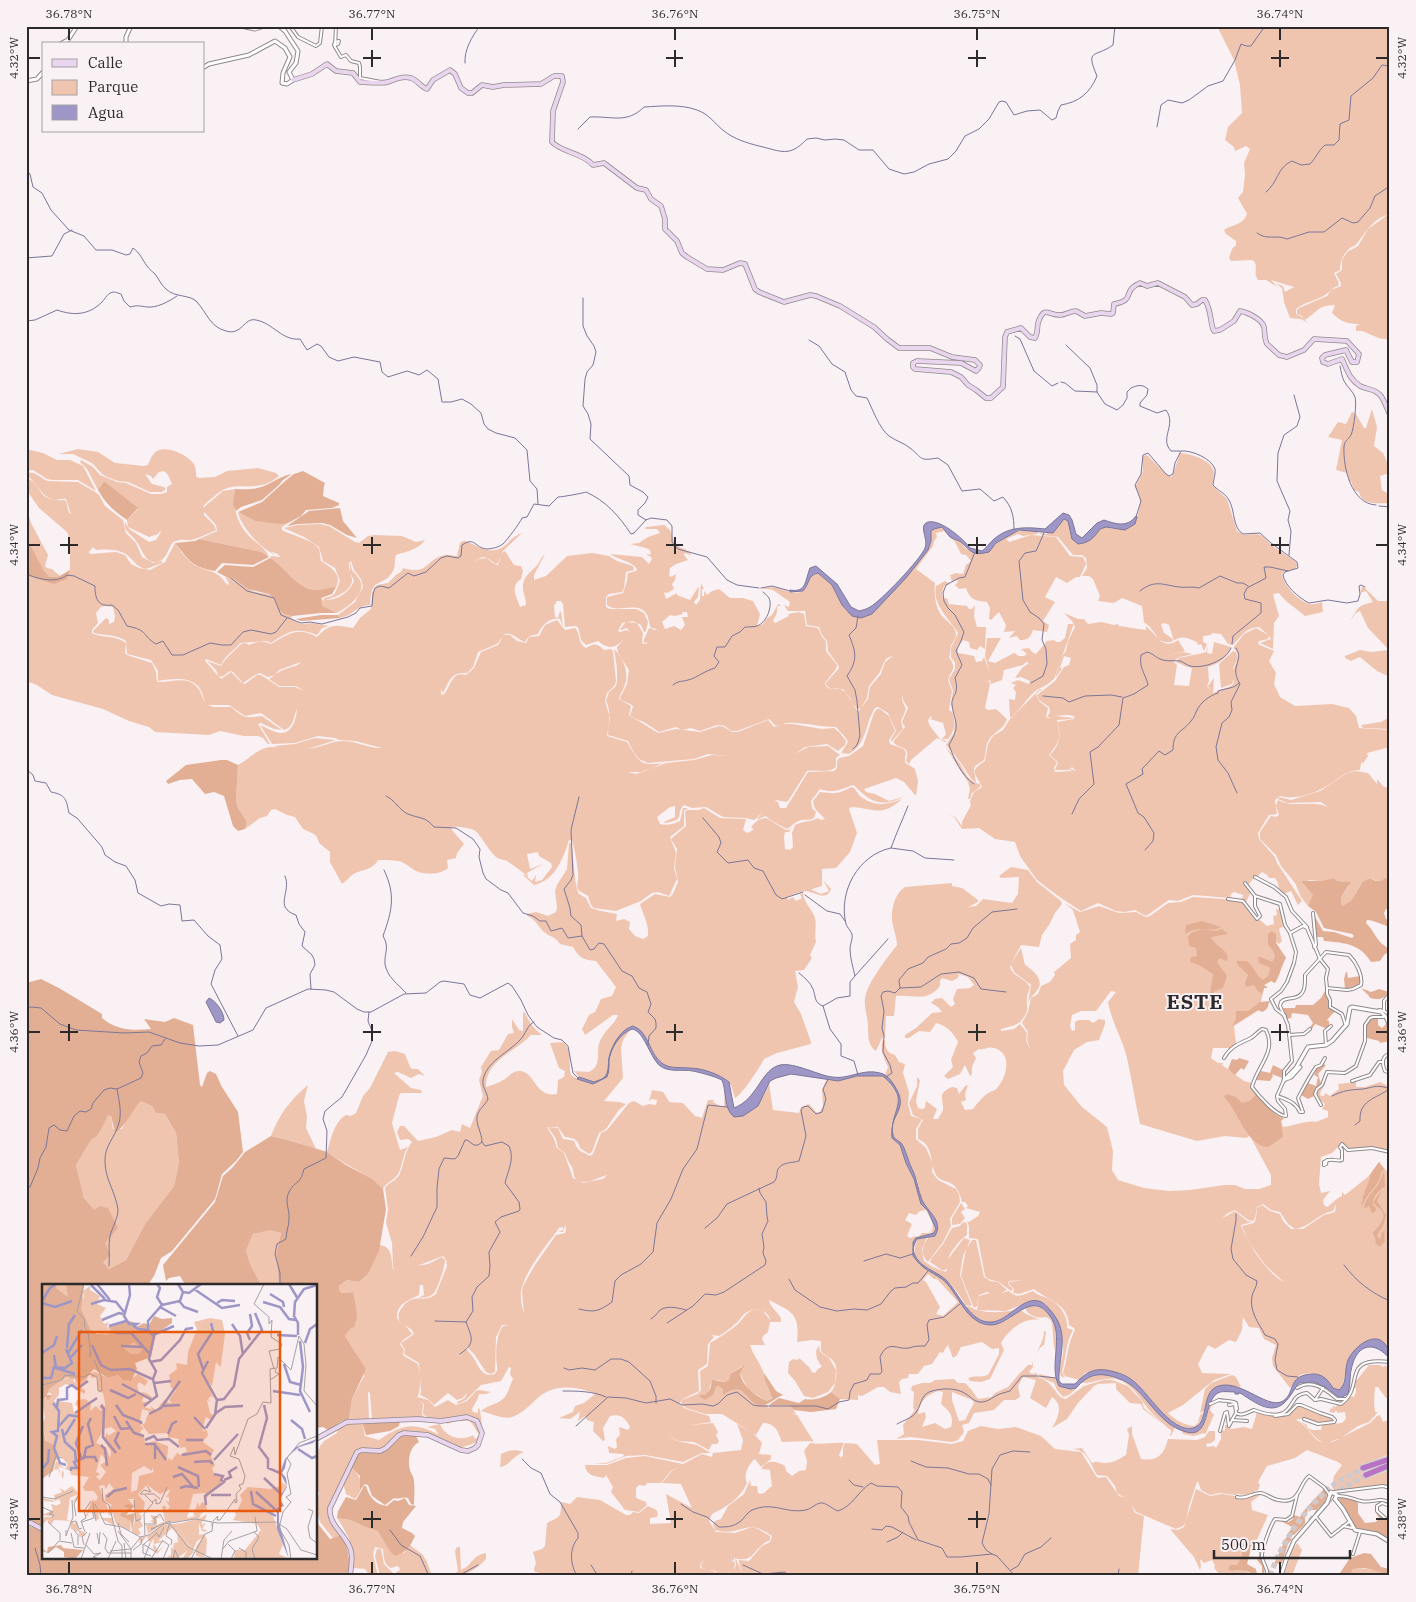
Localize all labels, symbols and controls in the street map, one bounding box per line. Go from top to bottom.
text: 36.78°N [46,6,92,21]
text: 36.77°N [349,6,395,21]
text: 36.76°N [652,6,698,21]
text: 36.75°N [954,6,1000,21]
text: 36.74°N [1257,6,1303,21]
text: 4.32°W [6,37,21,79]
text: 4.32°W [1394,37,1409,79]
legend [42,42,205,132]
text: Calle [88,53,123,72]
text: Parque [88,77,138,96]
text: Agua [88,103,124,122]
text: 4.34°W [6,524,21,566]
text: 4.34°W [1394,524,1409,566]
district label: ESTE [1167,988,1223,1015]
text: 4.36°W [6,1011,21,1053]
text: 4.36°W [1394,1011,1409,1053]
inset map [42,1284,318,1560]
text: 4.38°W [6,1498,21,1540]
text: 4.38°W [1394,1498,1409,1540]
scale bar [1214,1527,1350,1559]
text: 500 m [1221,1535,1266,1554]
text: 36.78°N [46,1581,92,1596]
text: 36.77°N [349,1581,395,1596]
text: 36.76°N [652,1581,698,1596]
text: 36.75°N [954,1581,1000,1596]
text: 36.74°N [1257,1581,1303,1596]

